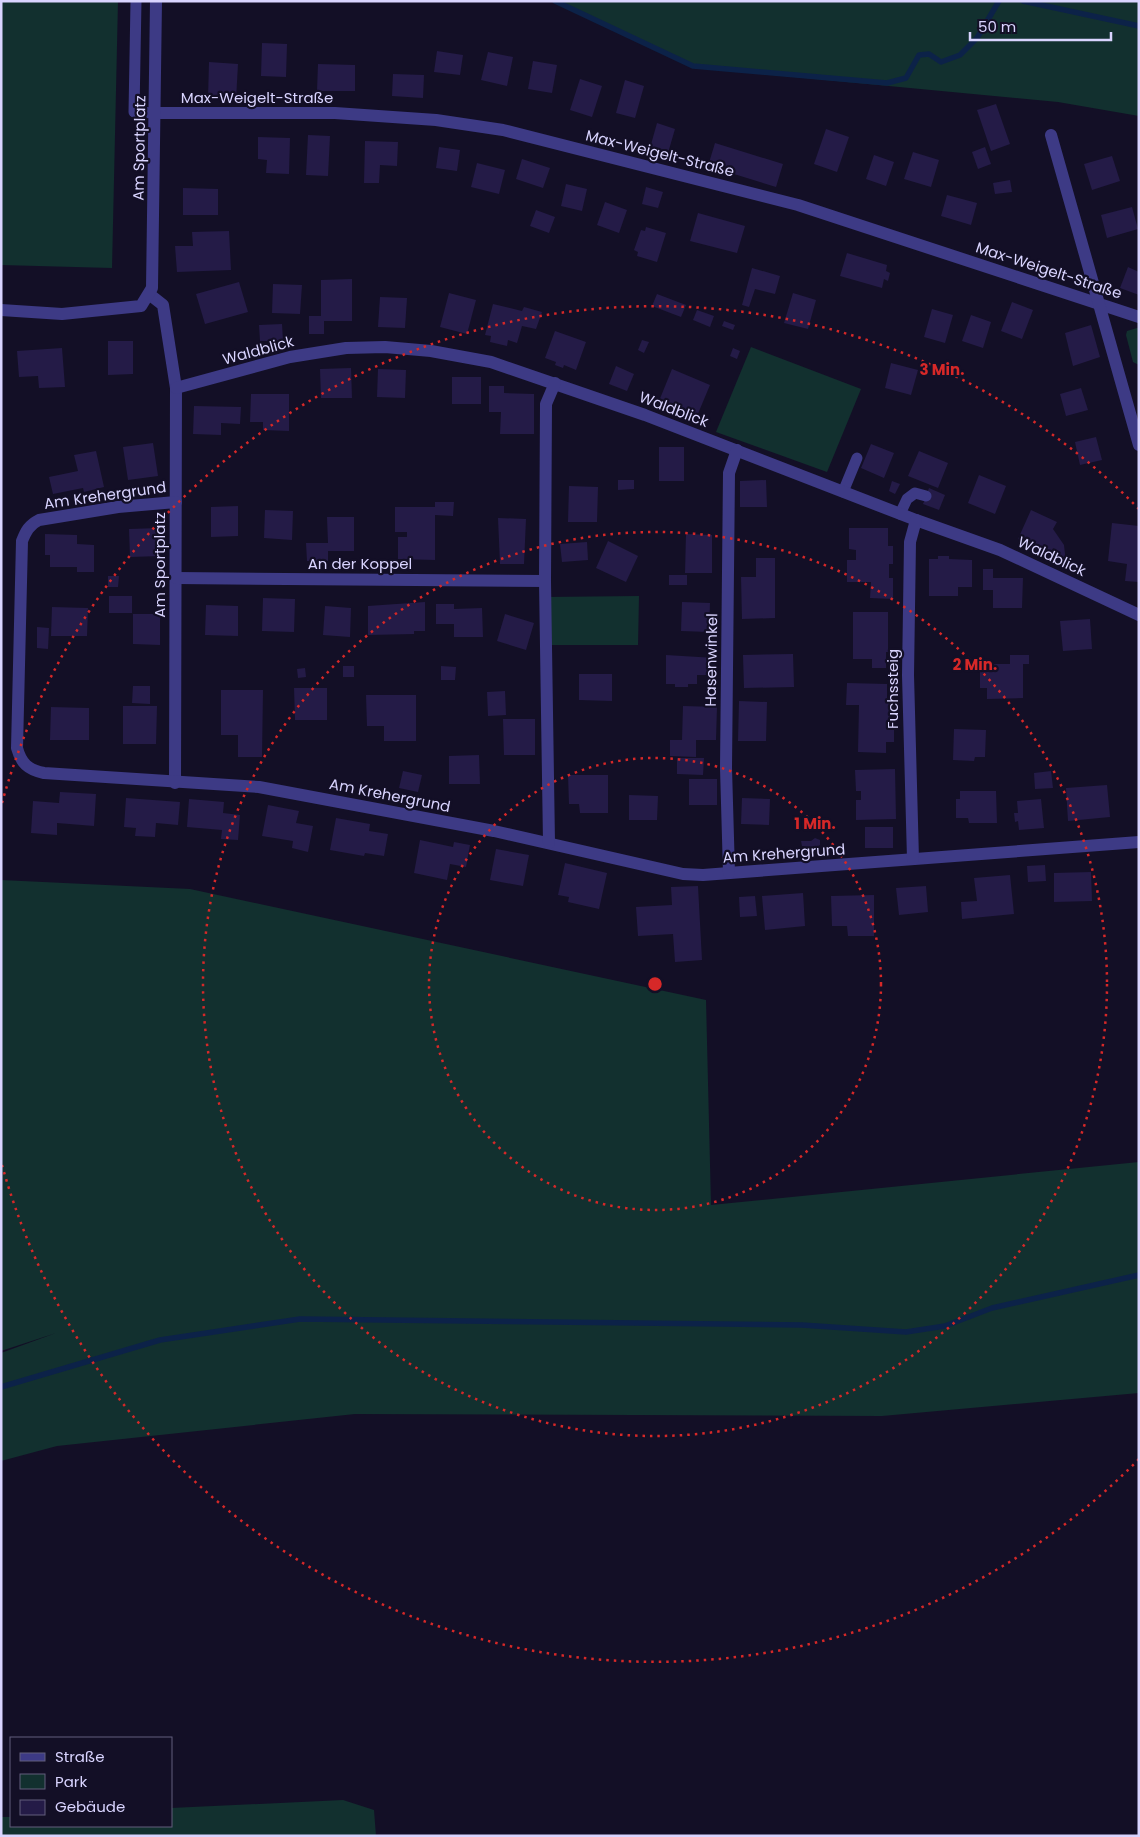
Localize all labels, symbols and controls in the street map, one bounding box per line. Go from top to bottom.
scale bar [970,10,1111,42]
text: 50 m [978,16,1016,37]
street label: Max-Weigelt-Straße [181,87,333,108]
street label: Am Sportplatz [128,95,150,201]
street label: Max-Weigelt-Straße [583,124,737,182]
street label: Max-Weigelt-Straße [973,236,1125,304]
street label: Waldblick [220,330,296,370]
text: 3 Min. [920,359,964,380]
street label: Waldblick [636,386,712,432]
street label: Am Krehergrund [43,476,167,514]
street label: Am Sportplatz [149,512,170,618]
street label: Waldblick [1014,531,1090,581]
street label: An der Koppel [308,553,412,574]
street label: Hasenwinkel [700,613,722,707]
street label: Fuchssteig [882,649,903,729]
text: 2 Min. [953,654,997,675]
street label: Am Krehergrund [328,773,452,817]
text: 1 Min. [794,813,836,834]
street label: Am Krehergrund [722,838,846,868]
centre of rings [646,975,664,993]
legend [10,1737,172,1827]
text: Straße [55,1746,105,1767]
text: Park [55,1771,87,1792]
text: Gebäude [55,1796,125,1817]

